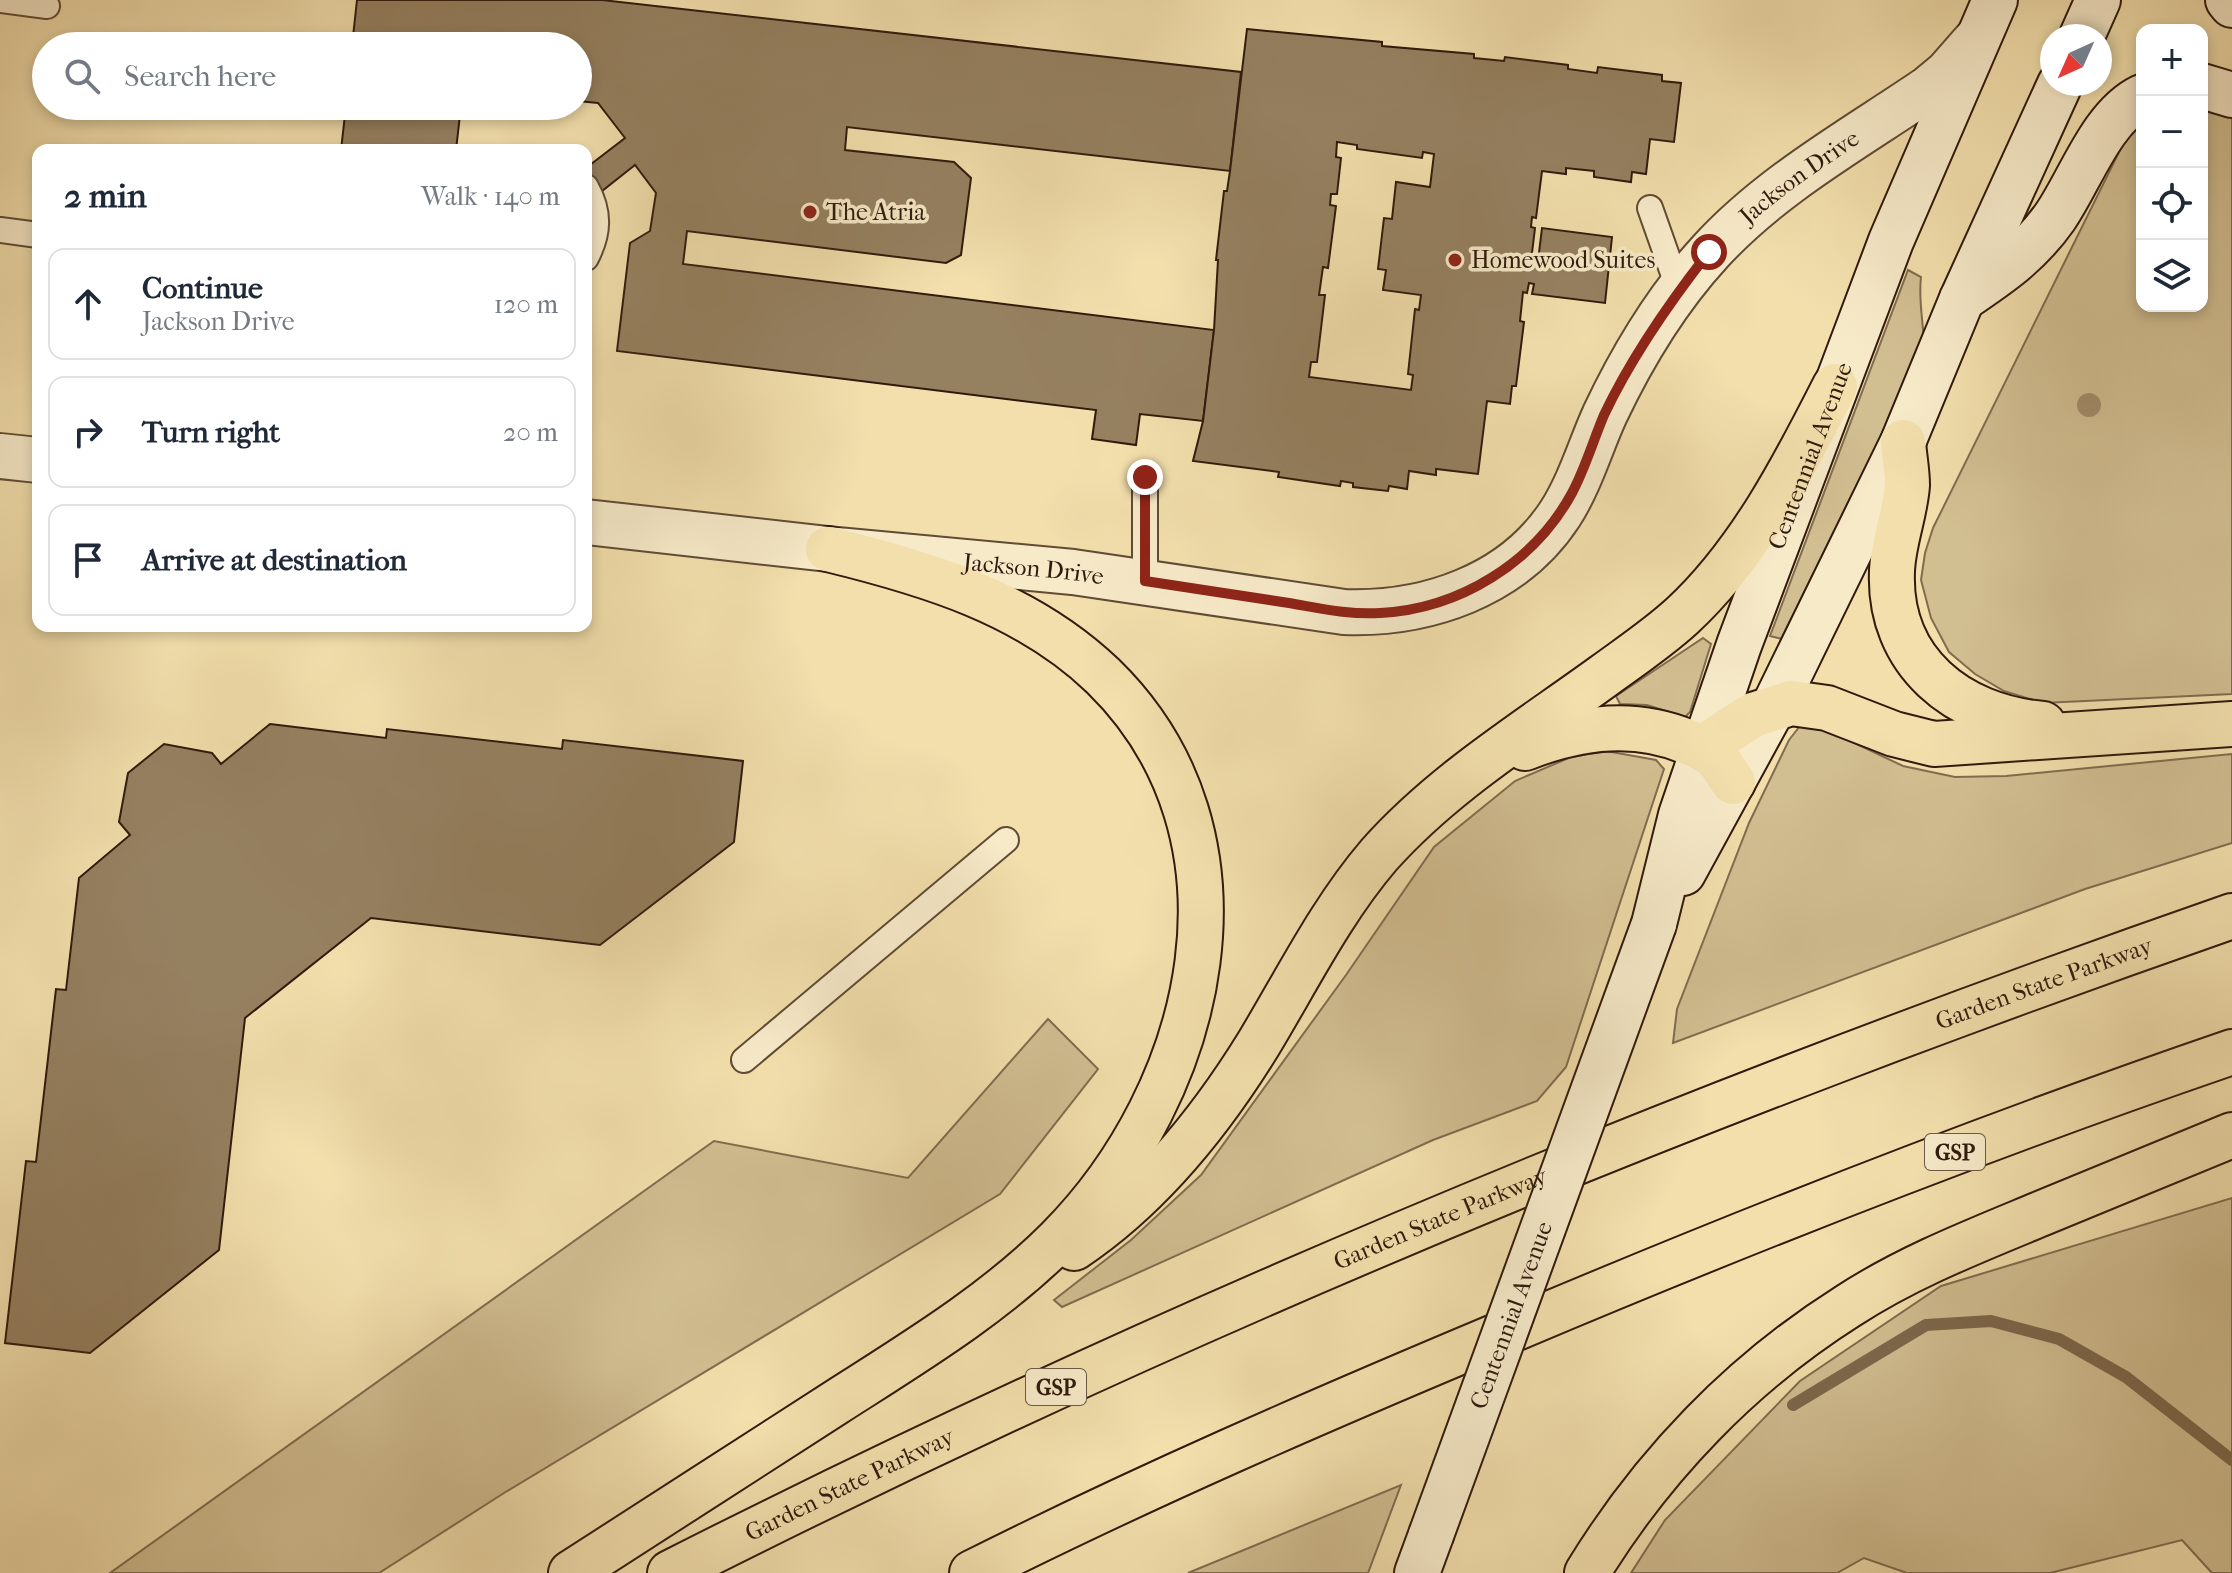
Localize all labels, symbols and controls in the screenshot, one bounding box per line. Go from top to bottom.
north arrow [2040,24,2112,96]
map controls [2136,24,2208,312]
button: + [2136,24,2208,96]
search box [32,32,592,120]
icon: search [60,54,104,98]
text: Search here [124,59,276,94]
button: − [2136,96,2208,168]
street label: Jackson Drive [1732,124,1864,231]
button: locate [2136,168,2208,240]
text: 2 min [64,176,147,216]
text: Walk · 140 m [421,181,560,212]
place label: The Atria [826,198,926,226]
marker: The Atria [801,203,819,221]
route start [1691,234,1727,270]
button: layers [2136,240,2208,312]
place label: Homewood Suites [1471,246,1655,274]
marker: Homewood Suites [1446,251,1464,269]
text: Continue [142,271,263,306]
icon: ahead [66,282,110,326]
text: 120 m [494,289,558,320]
text: Jackson Drive [142,306,295,337]
street label: Centennial Avenue [1762,358,1858,553]
icon: right [66,410,110,454]
text: Turn right [142,415,280,450]
text: 20 m [503,417,558,448]
route end [1127,459,1163,495]
icon: arrive [66,538,110,582]
text: Arrive at destination [142,543,407,578]
street label: Jackson Drive [960,548,1106,590]
street label: Garden State Parkway [1932,931,2157,1036]
road number: GSP [1925,1134,1985,1170]
street label: Garden State Parkway [1329,1161,1552,1276]
street label: Centennial Avenue [1464,1217,1558,1413]
road number: GSP [1026,1369,1086,1405]
street label: Garden State Parkway [740,1422,959,1547]

